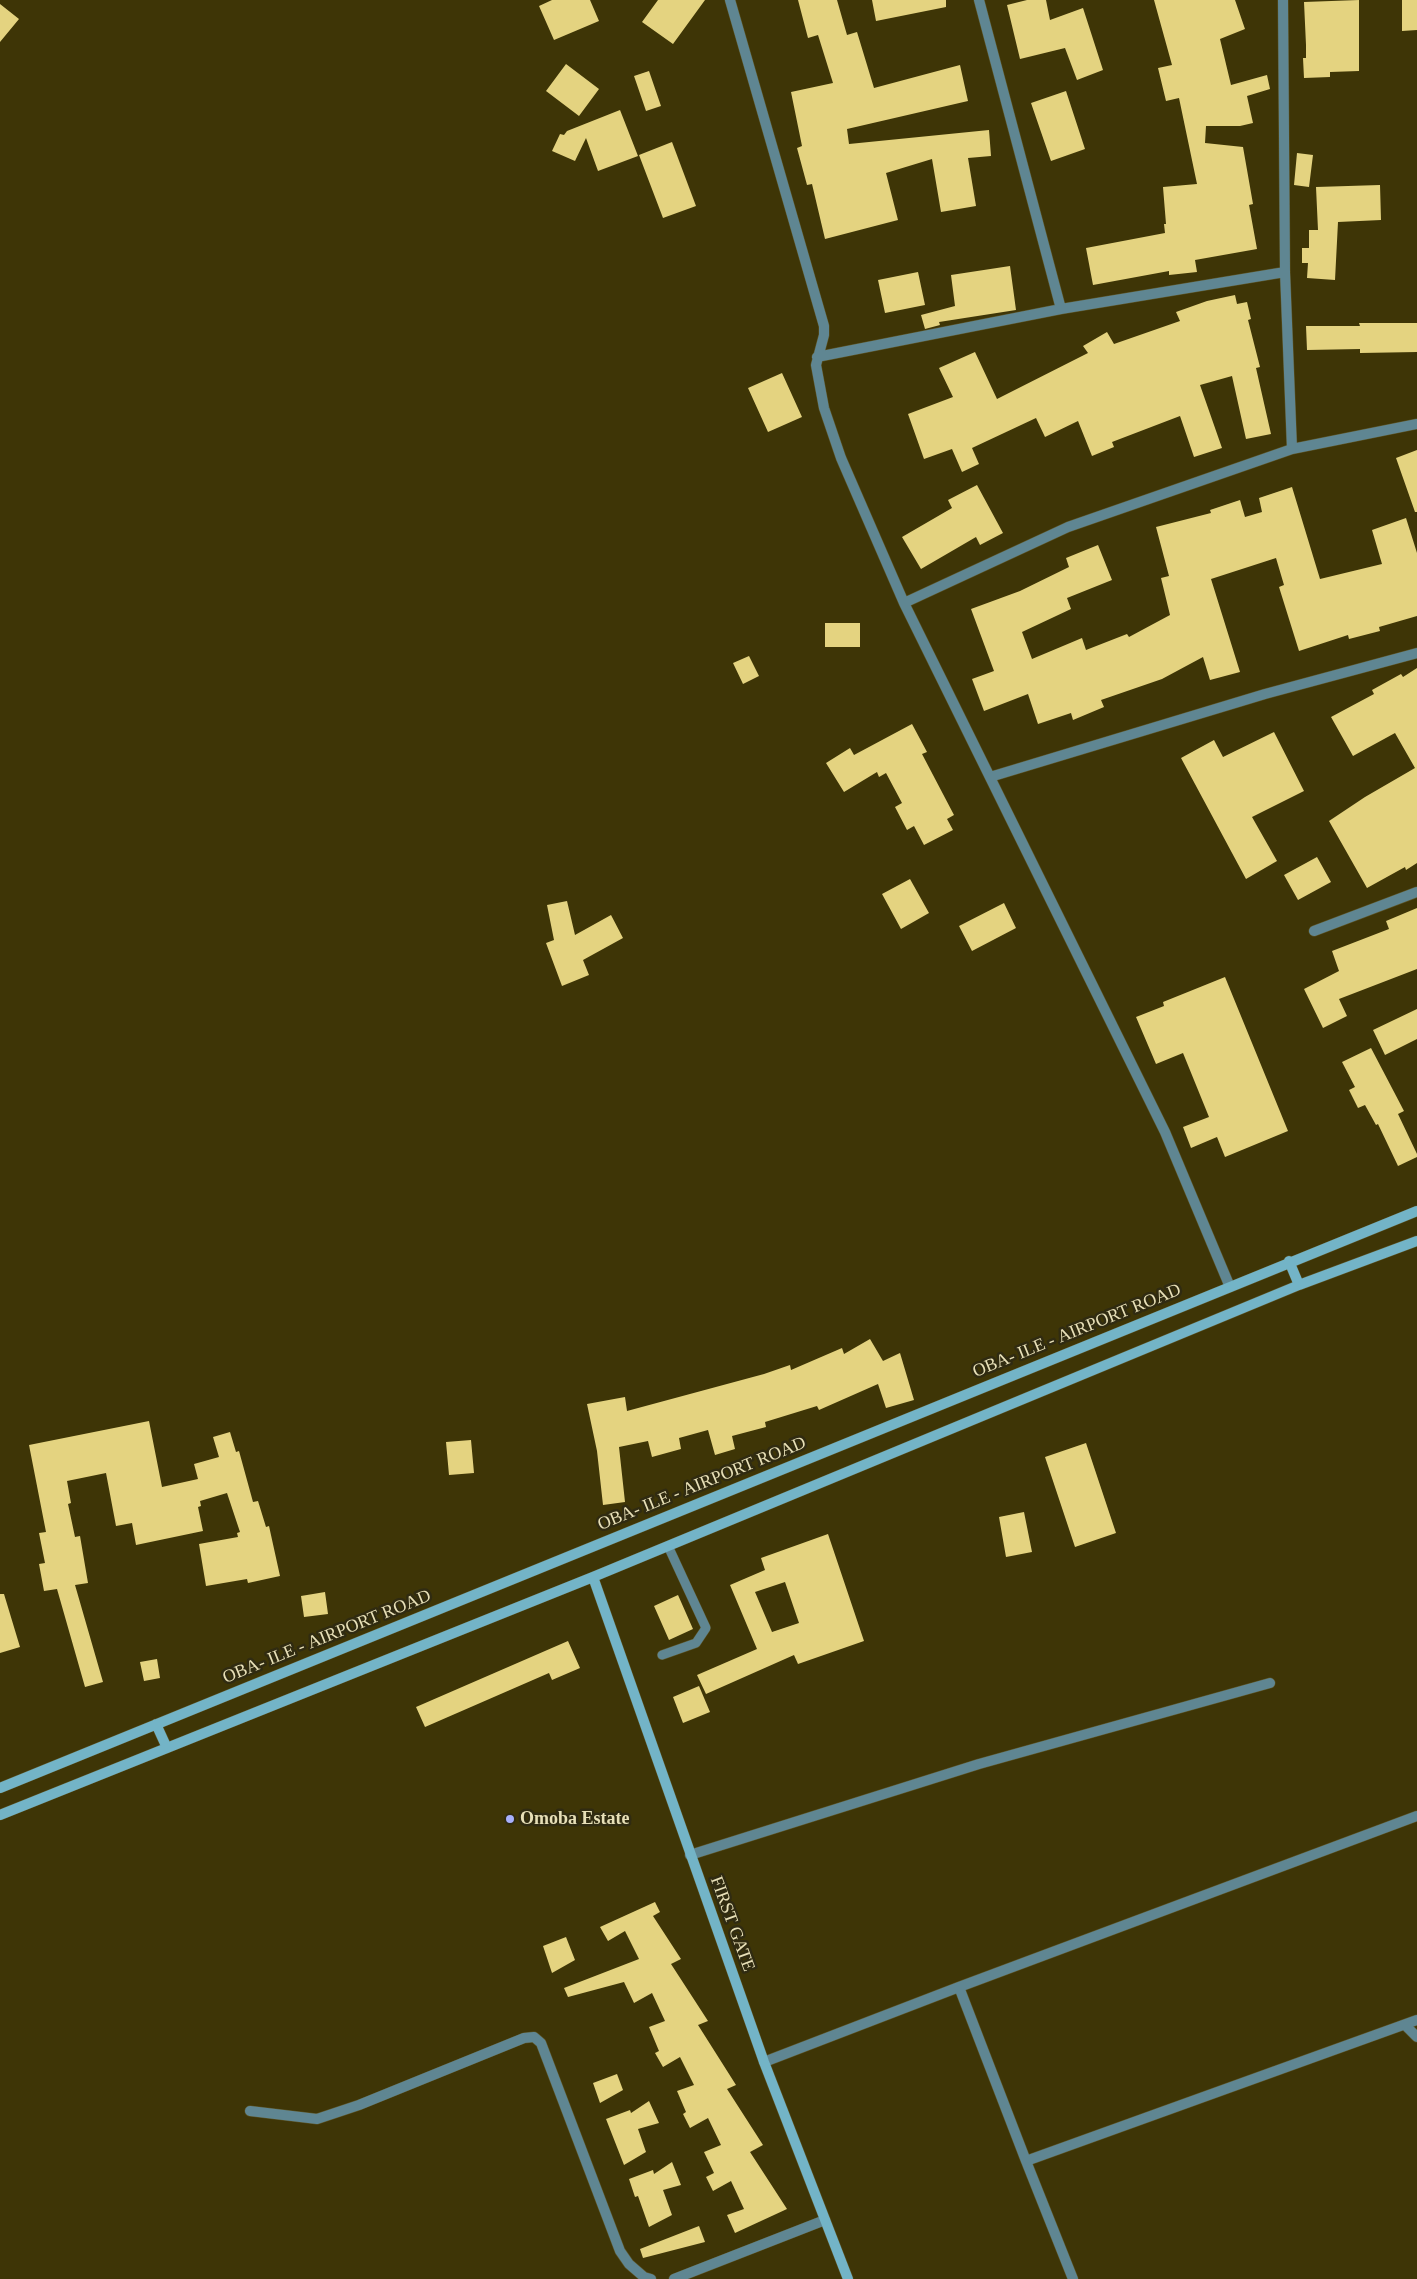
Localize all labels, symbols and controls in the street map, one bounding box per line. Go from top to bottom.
street label: OBA- ILE - AIRPORT ROAD [970,1279,1184,1383]
street label: OBA- ILE - AIRPORT ROAD [595,1432,809,1536]
street label: OBA- ILE - AIRPORT ROAD [220,1585,434,1689]
place label: Omoba Estate [520,1808,629,1830]
marker: Omoba Estate [504,1813,516,1825]
street label: FIRST GATE [705,1874,759,1974]

